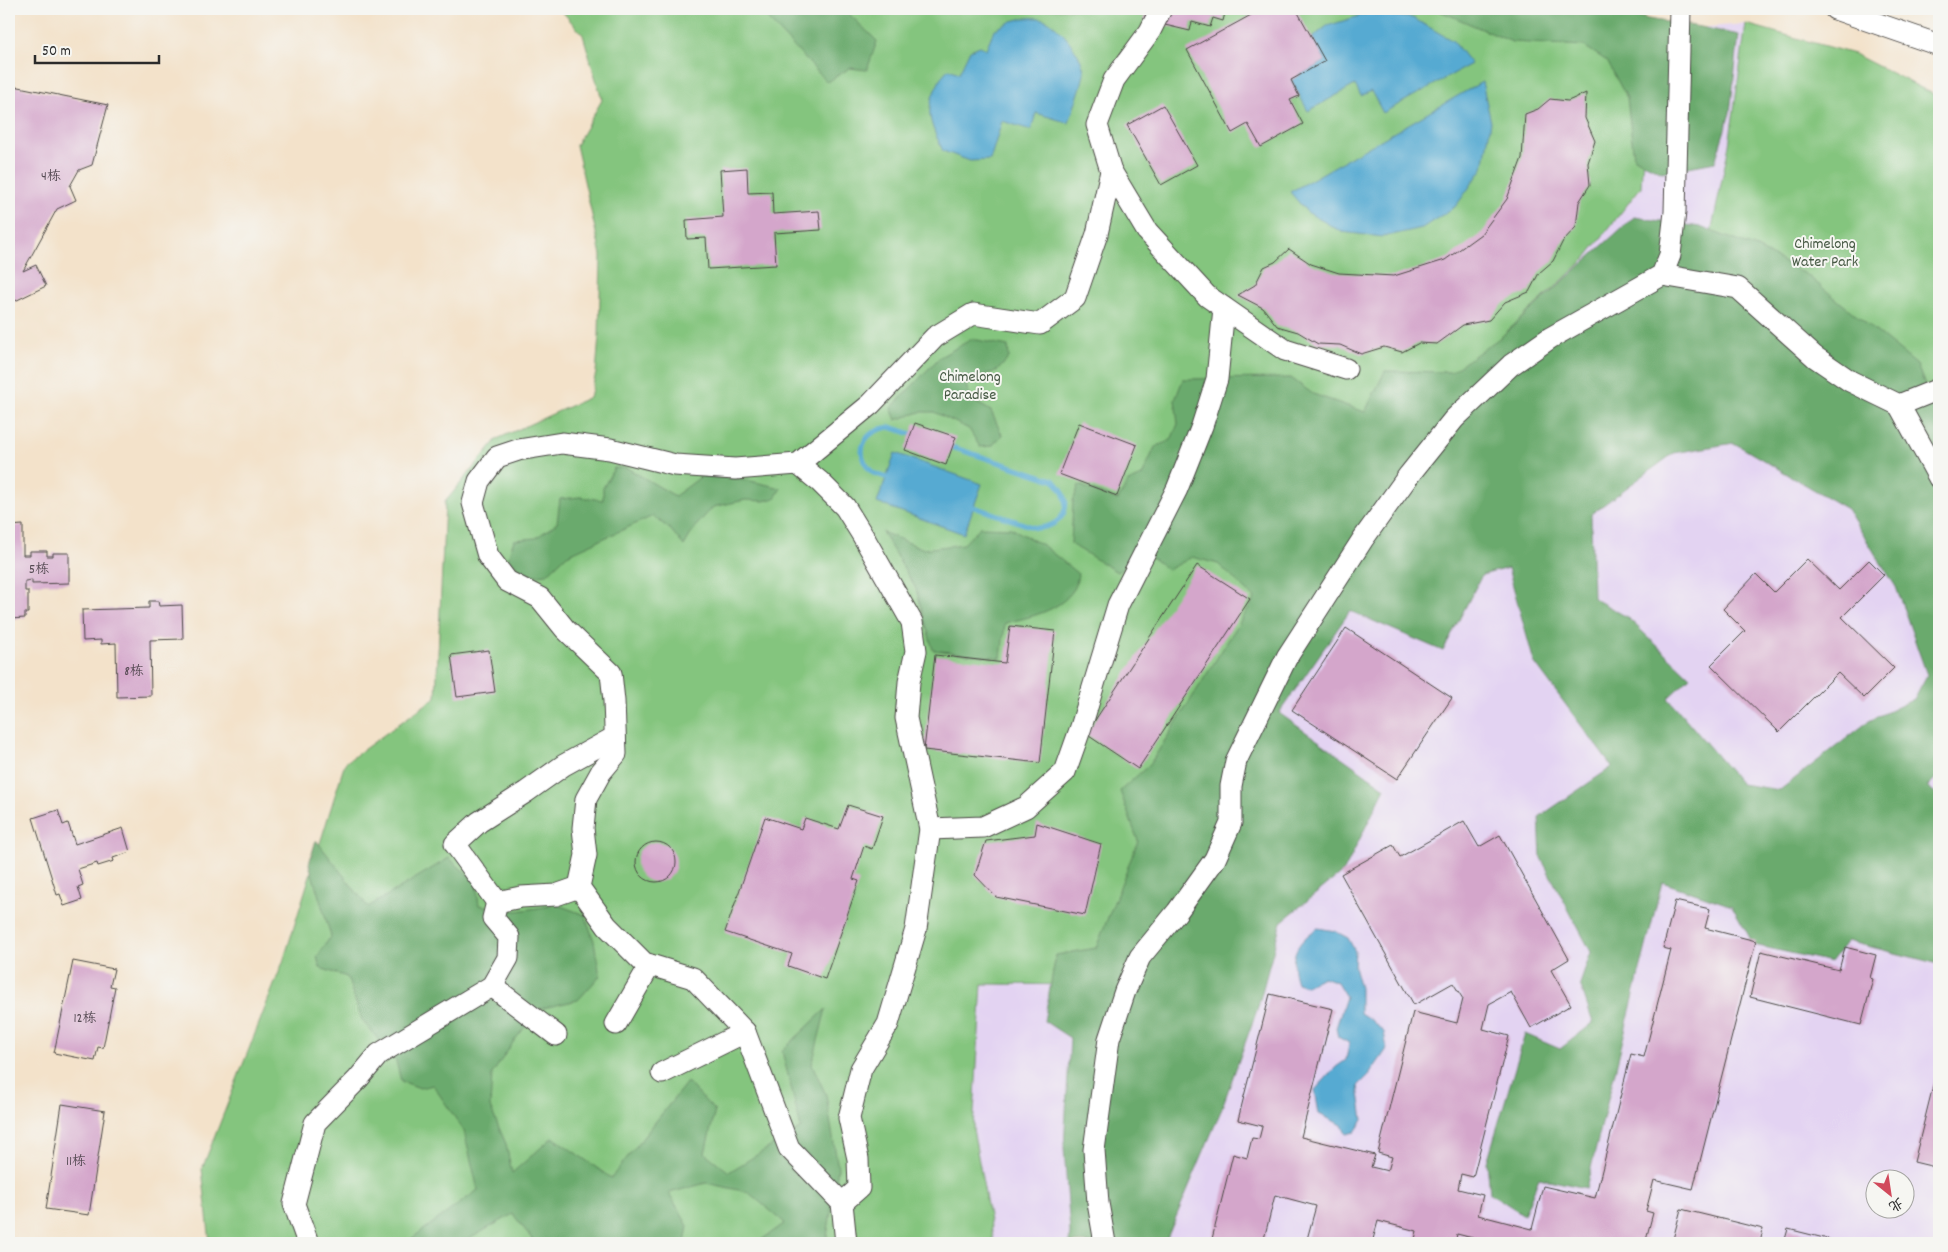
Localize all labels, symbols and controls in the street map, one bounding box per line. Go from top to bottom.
scale bar [35,32,159,64]
text: 50 m [42,41,71,63]
house number: 4栋 [41,167,61,187]
park label: Chimelong Water Park [1792,233,1858,274]
park label: Chimelong Paradise [939,366,1001,407]
house number: 5栋 [29,560,49,580]
house number: 8栋 [124,662,144,682]
house number: 12栋 [73,1009,97,1029]
house number: 11栋 [66,1152,86,1172]
north arrow [1866,1170,1916,1220]
text: 北 [1884,1191,1907,1216]

